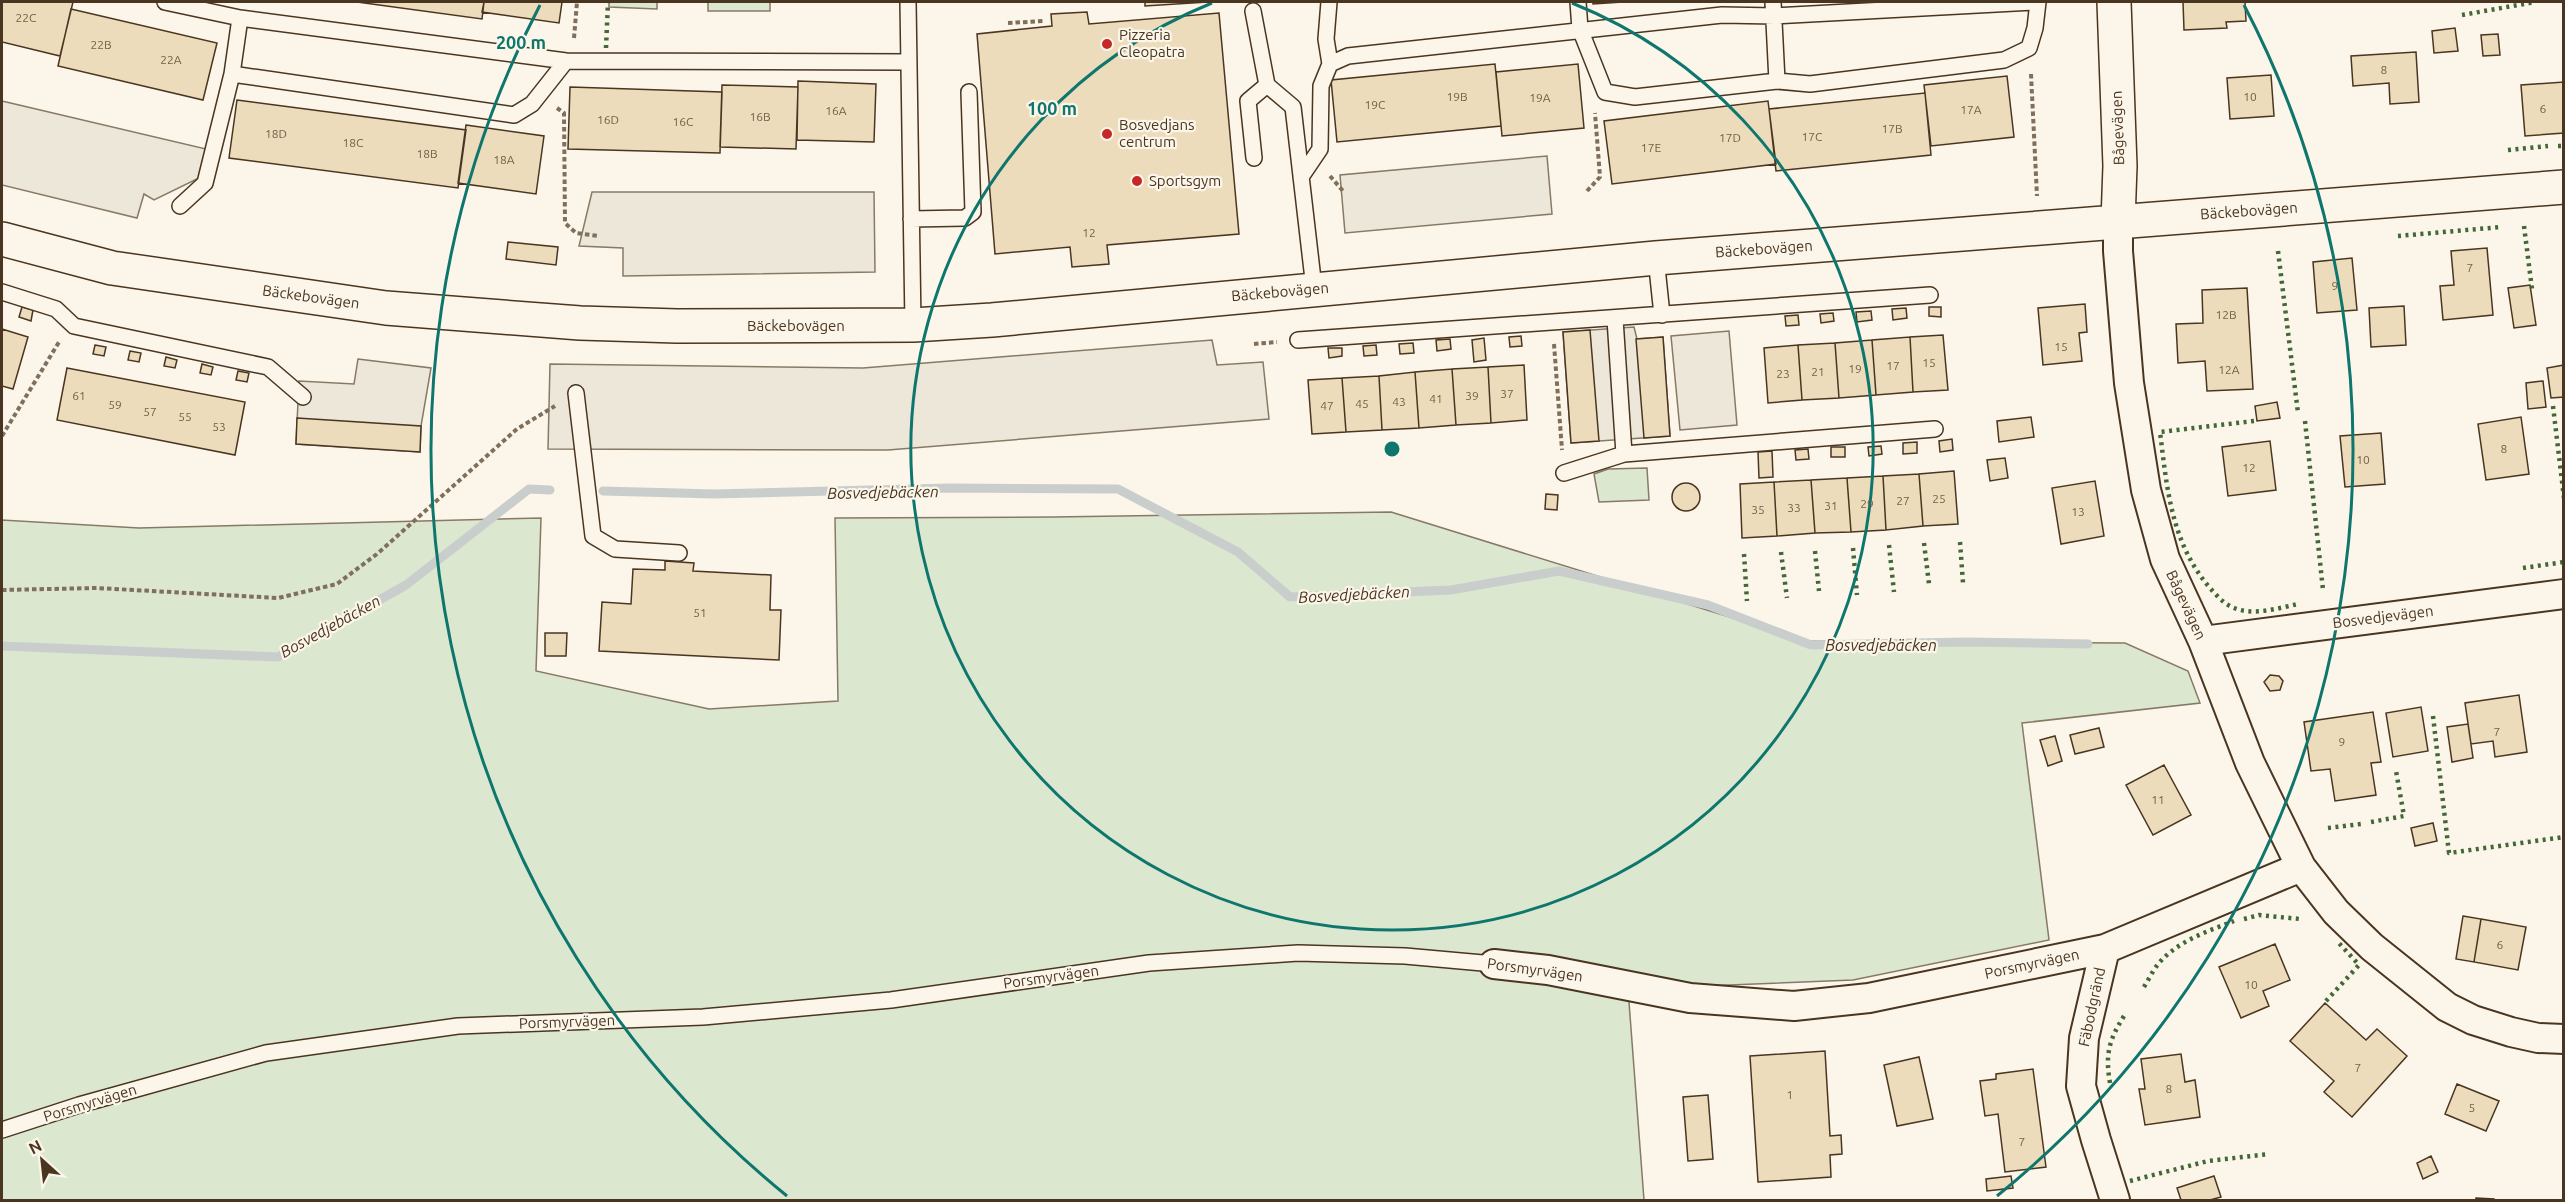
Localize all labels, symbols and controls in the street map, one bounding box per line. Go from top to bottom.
house number: 22C [16,11,37,24]
place label: Pizzeria Cleopatra [1119,26,1185,60]
text: 200 m [496,32,546,52]
marker: Pizzeria Cleopatra [1100,37,1114,51]
house number: 22B [90,38,112,51]
house number: 22A [160,53,182,66]
house number: 8 [2381,63,2388,76]
house number: 19B [1446,90,1468,103]
street label: Bågevägen [2108,90,2127,166]
house number: 10 [2243,90,2257,103]
house number: 19A [1529,91,1551,104]
text: 100 m [1027,98,1077,118]
house number: 19C [1365,98,1386,111]
house number: 6 [2540,102,2547,115]
house number: 17A [1960,103,1982,116]
house number: 16A [825,104,847,117]
house number: 16B [749,110,771,123]
house number: 16D [597,113,619,126]
house number: 16C [673,115,694,128]
place label: Bosvedjans centrum [1119,116,1195,150]
house number: 17B [1881,122,1903,135]
house number: 18D [265,127,287,140]
marker: Bosvedjans centrum [1100,127,1114,141]
house number: 17C [1802,130,1823,143]
house number: 17D [1719,131,1741,144]
house number: 18C [343,136,364,149]
house number: 17E [1641,141,1661,154]
house number: 18B [416,147,438,160]
house number: 18A [493,153,515,166]
place label: Sportsgym [1149,172,1221,189]
marker: Sportsgym [1130,174,1144,188]
street label: Bäckebovägen [2200,199,2298,222]
house number: 12 [1082,226,1096,239]
street label: Bäckebovägen [1715,237,1813,260]
house number: 7 [2467,261,2473,274]
street label: Bäckebovägen [1230,279,1329,304]
house number: 9 [2332,279,2338,292]
street label: Bäckebovägen [261,281,361,312]
house number: 12B [2215,308,2237,321]
street label: Bäckebovägen [747,317,845,334]
house number: 15 [2054,340,2068,353]
house number: 15 [1922,356,1936,369]
house number: 17 [1886,359,1900,372]
house number: 19 [1848,362,1862,375]
house number: 12A [2218,363,2240,376]
house number: 21 [1811,365,1825,378]
house number: 23 [1776,367,1790,380]
house number: 37 [1500,387,1514,400]
house number: 61 [72,389,86,402]
house number: 39 [1465,389,1479,402]
house number: 41 [1429,392,1443,405]
house number: 43 [1392,395,1406,408]
house number: 45 [1355,397,1369,410]
house number: 59 [108,398,122,411]
house number: 47 [1320,399,1334,412]
house number: 57 [143,405,157,418]
house number: 55 [178,410,192,423]
house number: 53 [212,420,226,433]
centre of rings [1382,439,1402,459]
house number: 8 [2501,442,2508,455]
house number: 10 [2356,453,2370,466]
house number: 12 [2242,461,2256,474]
water label: Bosvedjebäcken [827,482,939,502]
house number: 25 [1932,492,1946,505]
house number: 27 [1896,494,1910,507]
house number: 29 [1860,497,1874,510]
house number: 31 [1824,499,1838,512]
house number: 33 [1787,501,1801,514]
house number: 35 [1751,503,1765,516]
house number: 13 [2071,505,2085,518]
street label: Bågevägen [2163,567,2210,642]
water label: Bosvedjebäcken [1298,582,1410,606]
water label: Bosvedjebäcken [277,591,383,661]
street label: Bosvedjevägen [2331,602,2434,631]
house number: 51 [693,606,707,619]
water label: Bosvedjebäcken [1825,636,1937,654]
house number: 7 [2494,725,2500,738]
house number: 9 [2339,735,2345,748]
house number: 11 [2151,793,2165,806]
house number: 6 [2497,938,2504,951]
street label: Porsmyrvägen [1983,945,2081,982]
street label: Porsmyrvägen [1486,954,1584,985]
street label: Porsmyrvägen [1002,961,1100,992]
street label: Fäbodgränd [2075,966,2108,1048]
house number: 10 [2244,978,2258,991]
street label: Porsmyrvägen [518,1011,615,1032]
house number: 7 [2355,1061,2361,1074]
street label: Porsmyrvägen [41,1080,138,1125]
house number: 8 [2166,1082,2173,1095]
house number: 1 [1787,1088,1793,1101]
house number: 5 [2469,1101,2475,1114]
north arrow [12,1130,72,1190]
house number: 7 [2019,1135,2025,1148]
text: N [26,1136,45,1157]

